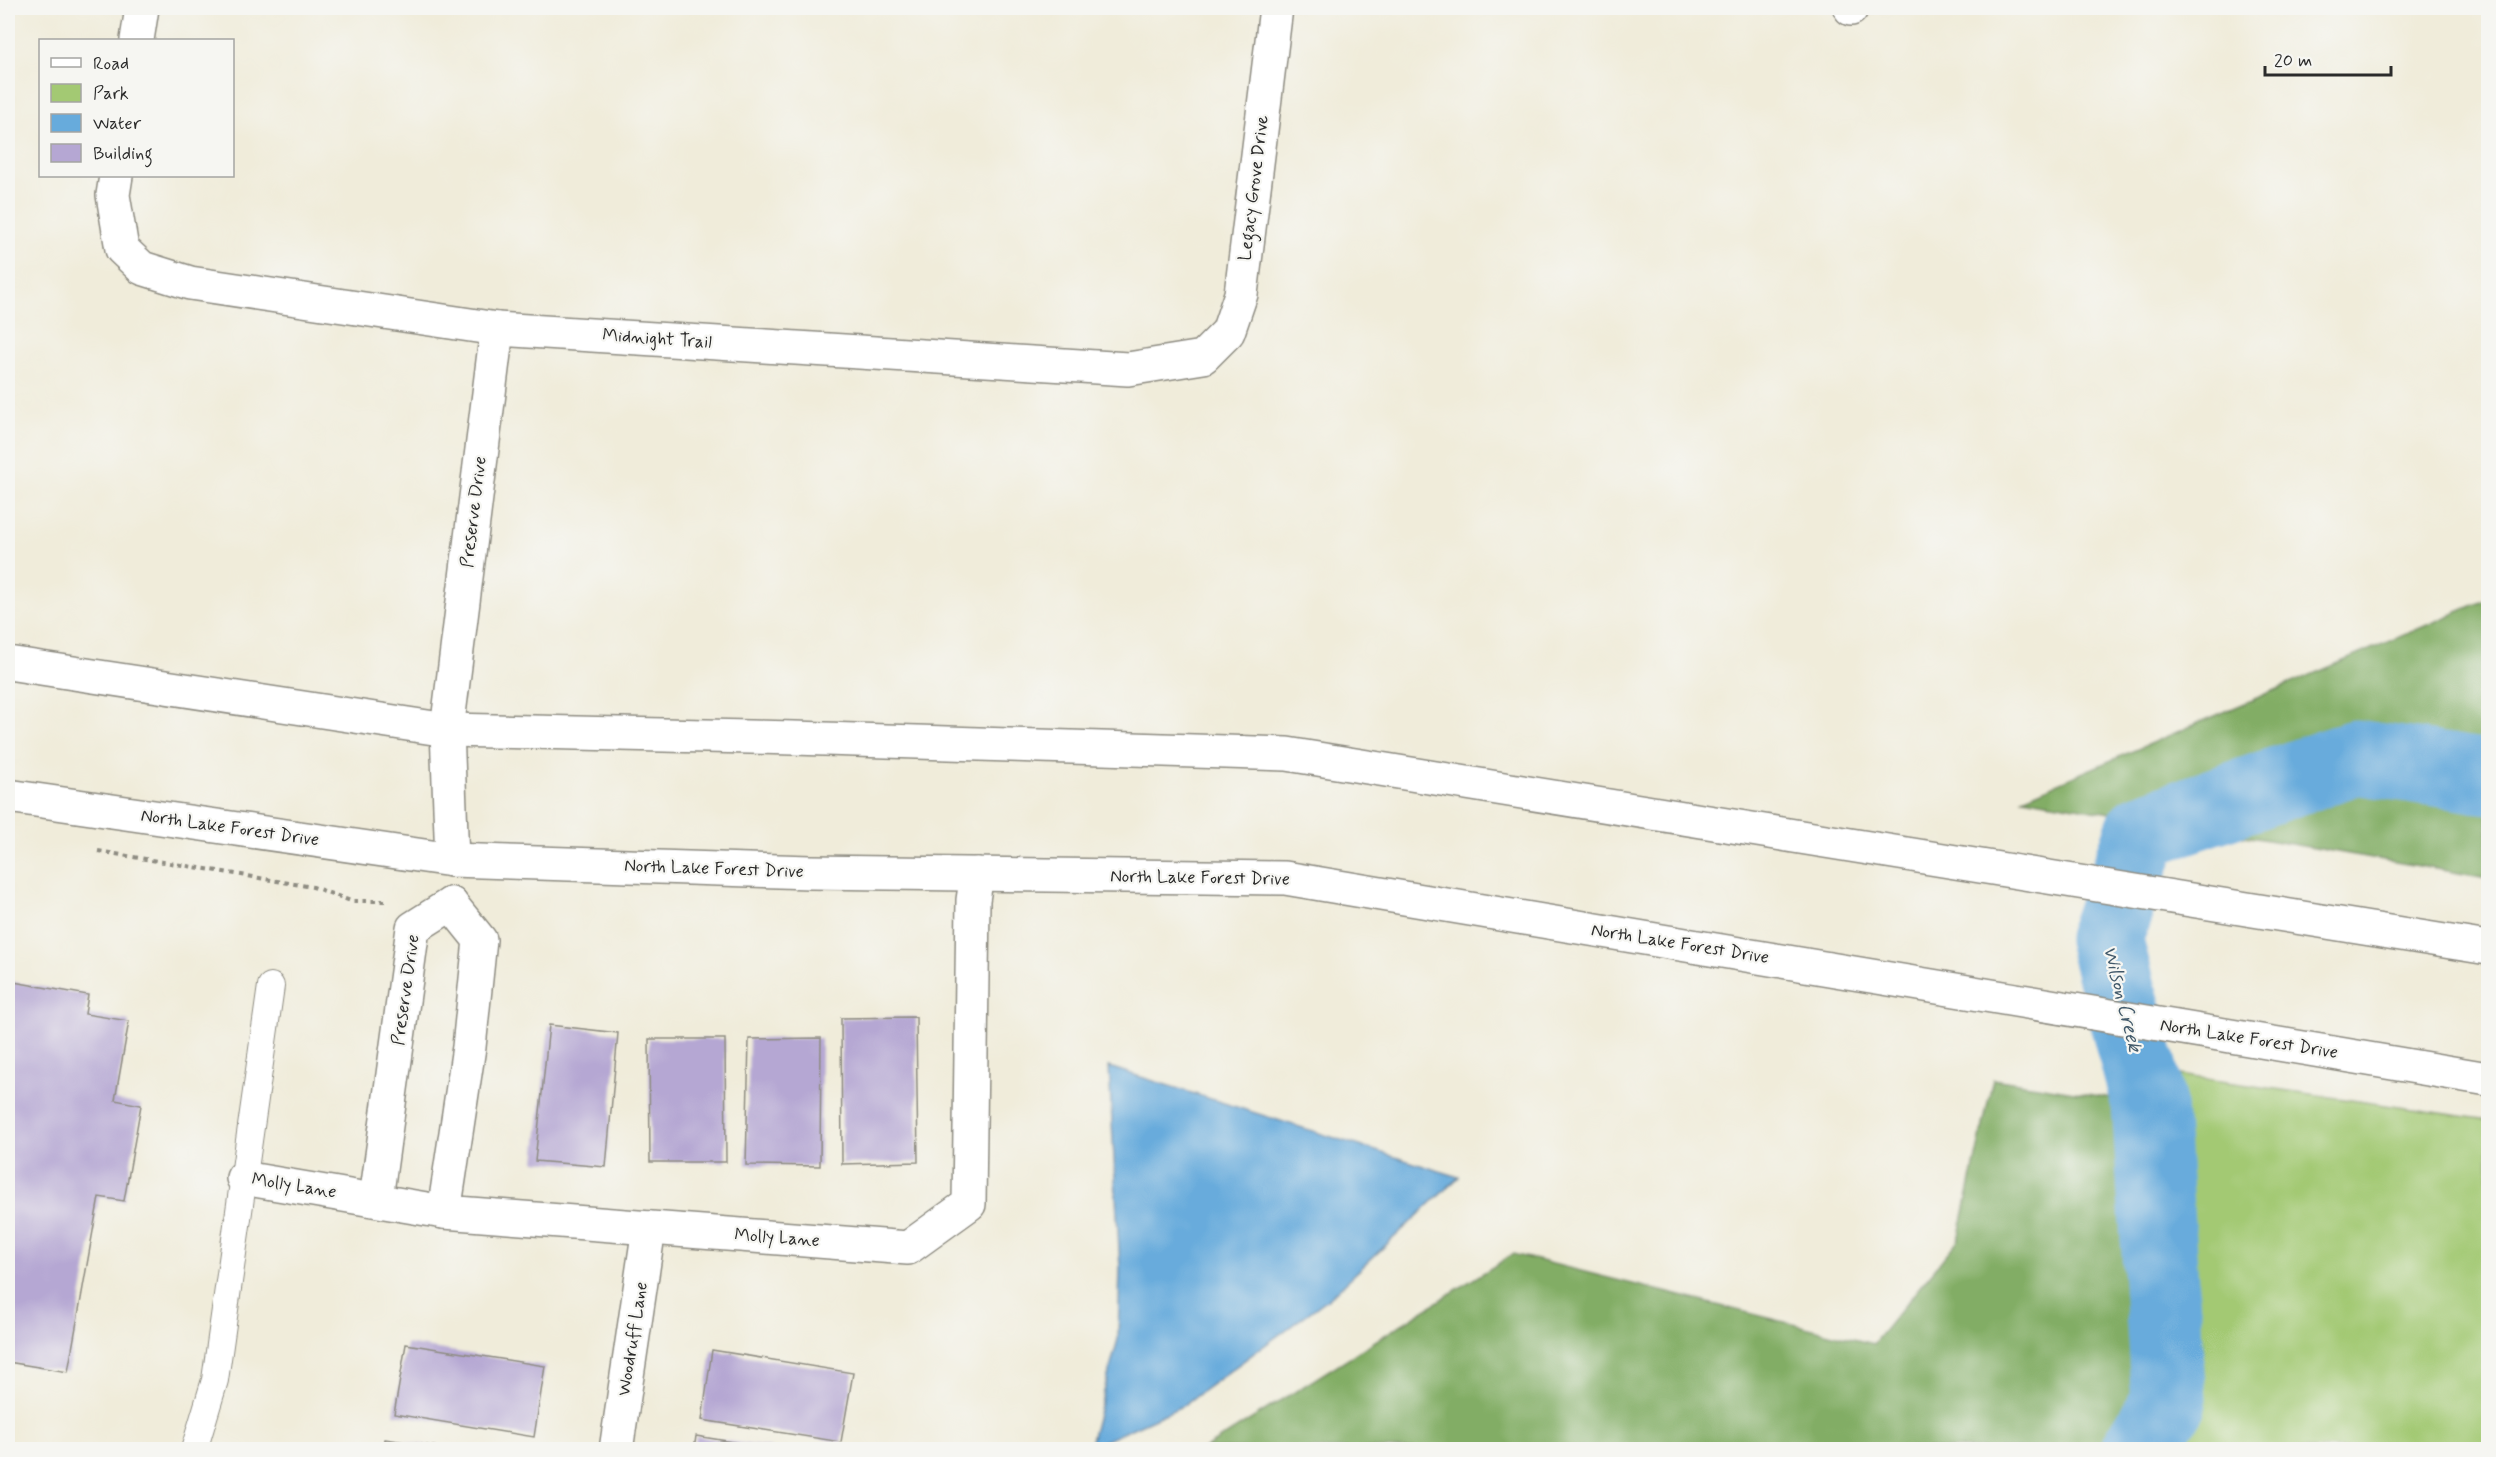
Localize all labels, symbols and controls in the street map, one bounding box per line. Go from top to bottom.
legend [39,39,234,177]
scale bar [2265,39,2391,77]
text: 20 m [2274,49,2312,73]
text: Road [93,52,129,76]
text: Park [93,82,129,106]
text: Water [93,112,142,136]
street label: Legacy Grove Drive [1233,114,1277,262]
text: Building [93,142,153,168]
street label: Midnight Trail [601,323,713,355]
street label: Preserve Drive [455,455,493,569]
street label: North Lake Forest Drive [139,804,321,852]
street label: North Lake Forest Drive [624,854,804,884]
street label: North Lake Forest Drive [1110,864,1290,892]
street label: North Lake Forest Drive [1589,918,1771,970]
street label: Preserve Drive [386,933,426,1047]
water label: Wilson Creek [2096,943,2149,1057]
street label: North Lake Forest Drive [2158,1013,2340,1065]
street label: Molly Lane [250,1167,338,1205]
street label: Molly Lane [733,1223,821,1253]
street label: Woodruff Lane [612,1280,654,1398]

